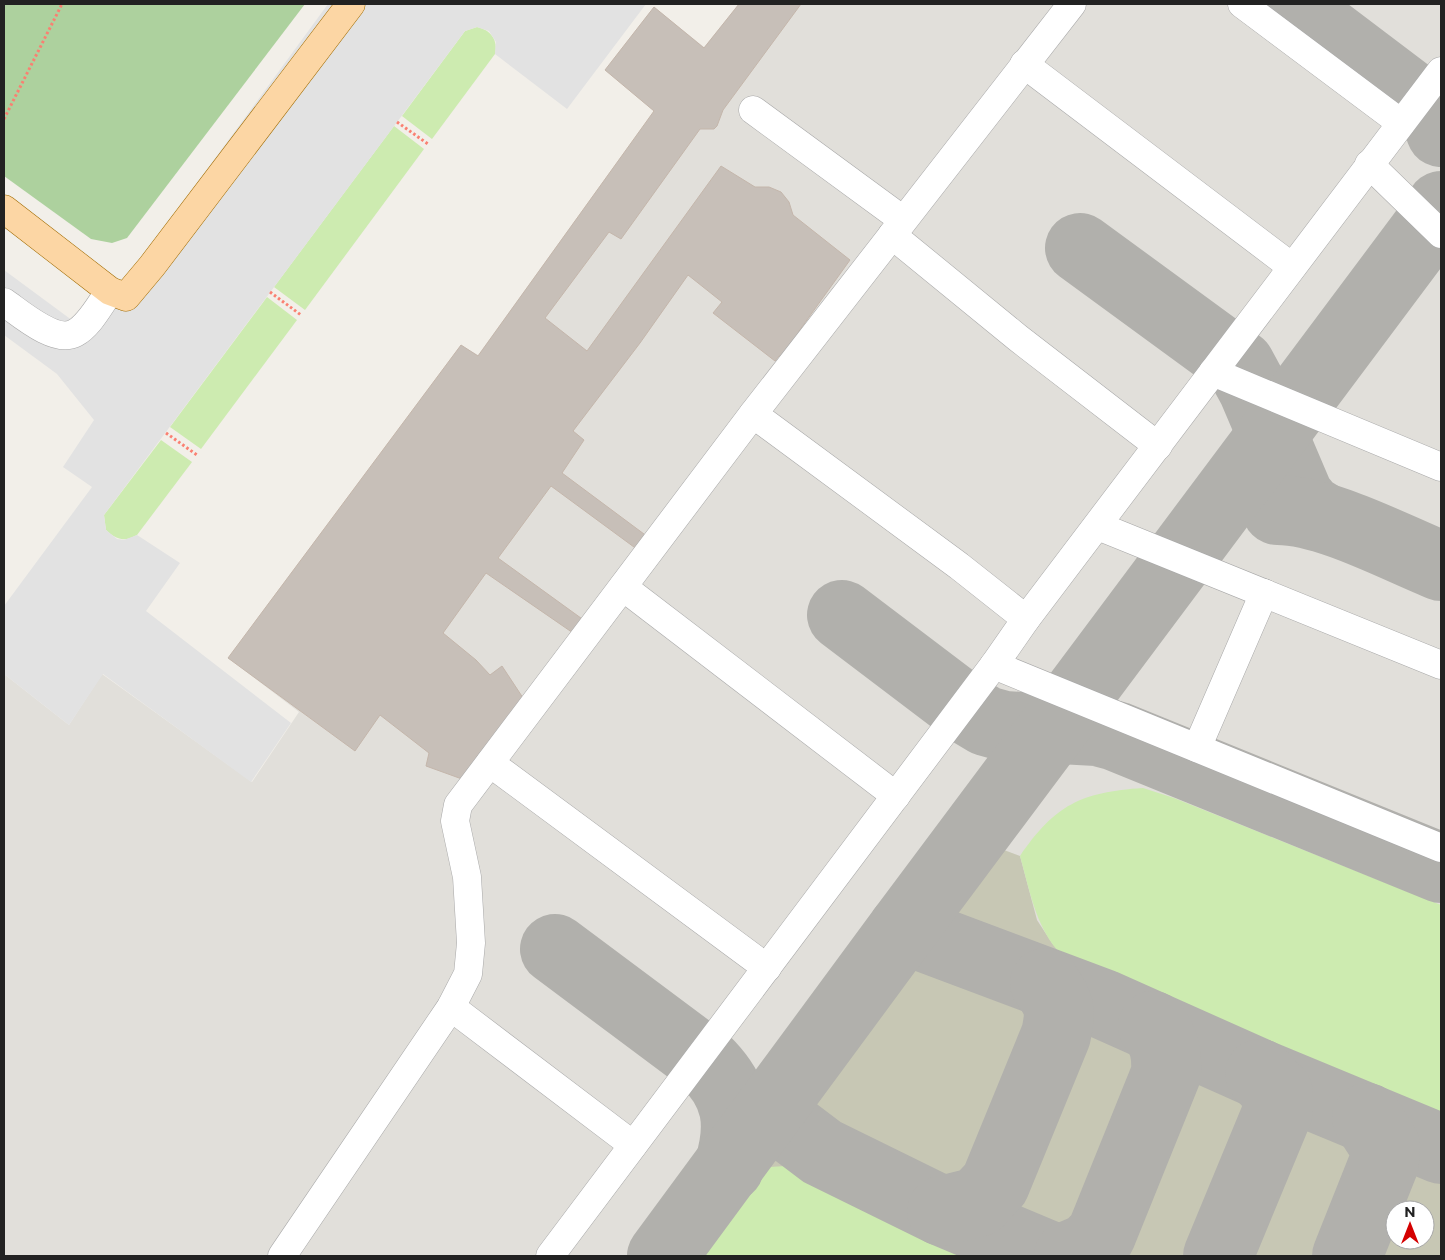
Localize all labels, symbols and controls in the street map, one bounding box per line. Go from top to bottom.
north arrow [1385,1200,1435,1250]
text: N [1404,1203,1416,1221]

